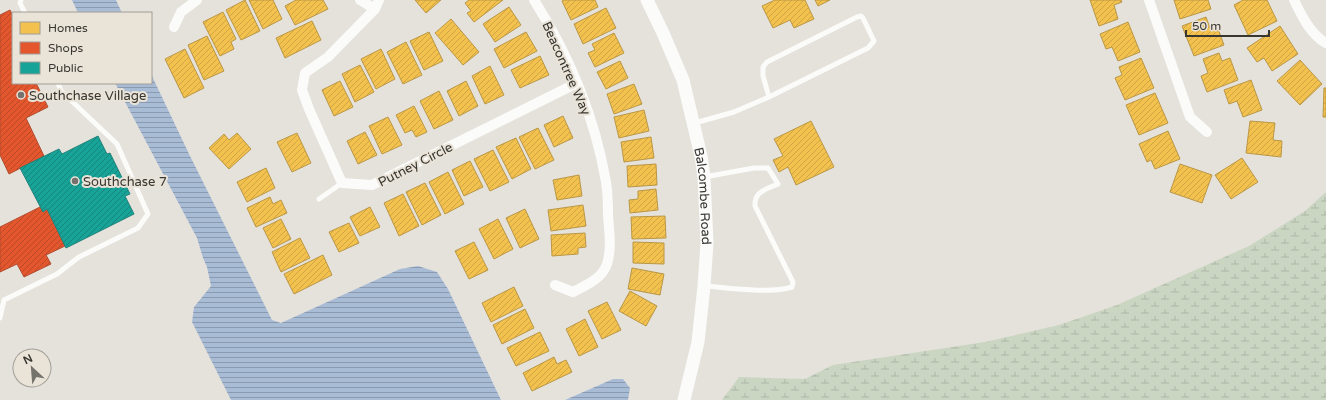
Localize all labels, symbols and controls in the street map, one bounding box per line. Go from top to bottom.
legend [12,12,152,84]
scale bar [1186,12,1269,38]
street label: Beacontree Way [538,19,594,118]
text: 50 m [1192,19,1221,33]
text: Homes [48,21,88,35]
text: Shops [48,41,83,55]
text: Public [48,61,83,75]
place label: Southchase Village [29,88,146,104]
marker: Southchase Village [16,90,26,100]
street label: Putney Circle [375,139,455,191]
street label: Balcombe Road [690,146,714,245]
place label: Southchase 7 [83,174,167,190]
marker: Southchase 7 [70,176,80,186]
north arrow [12,348,52,388]
text: N [21,352,35,367]

